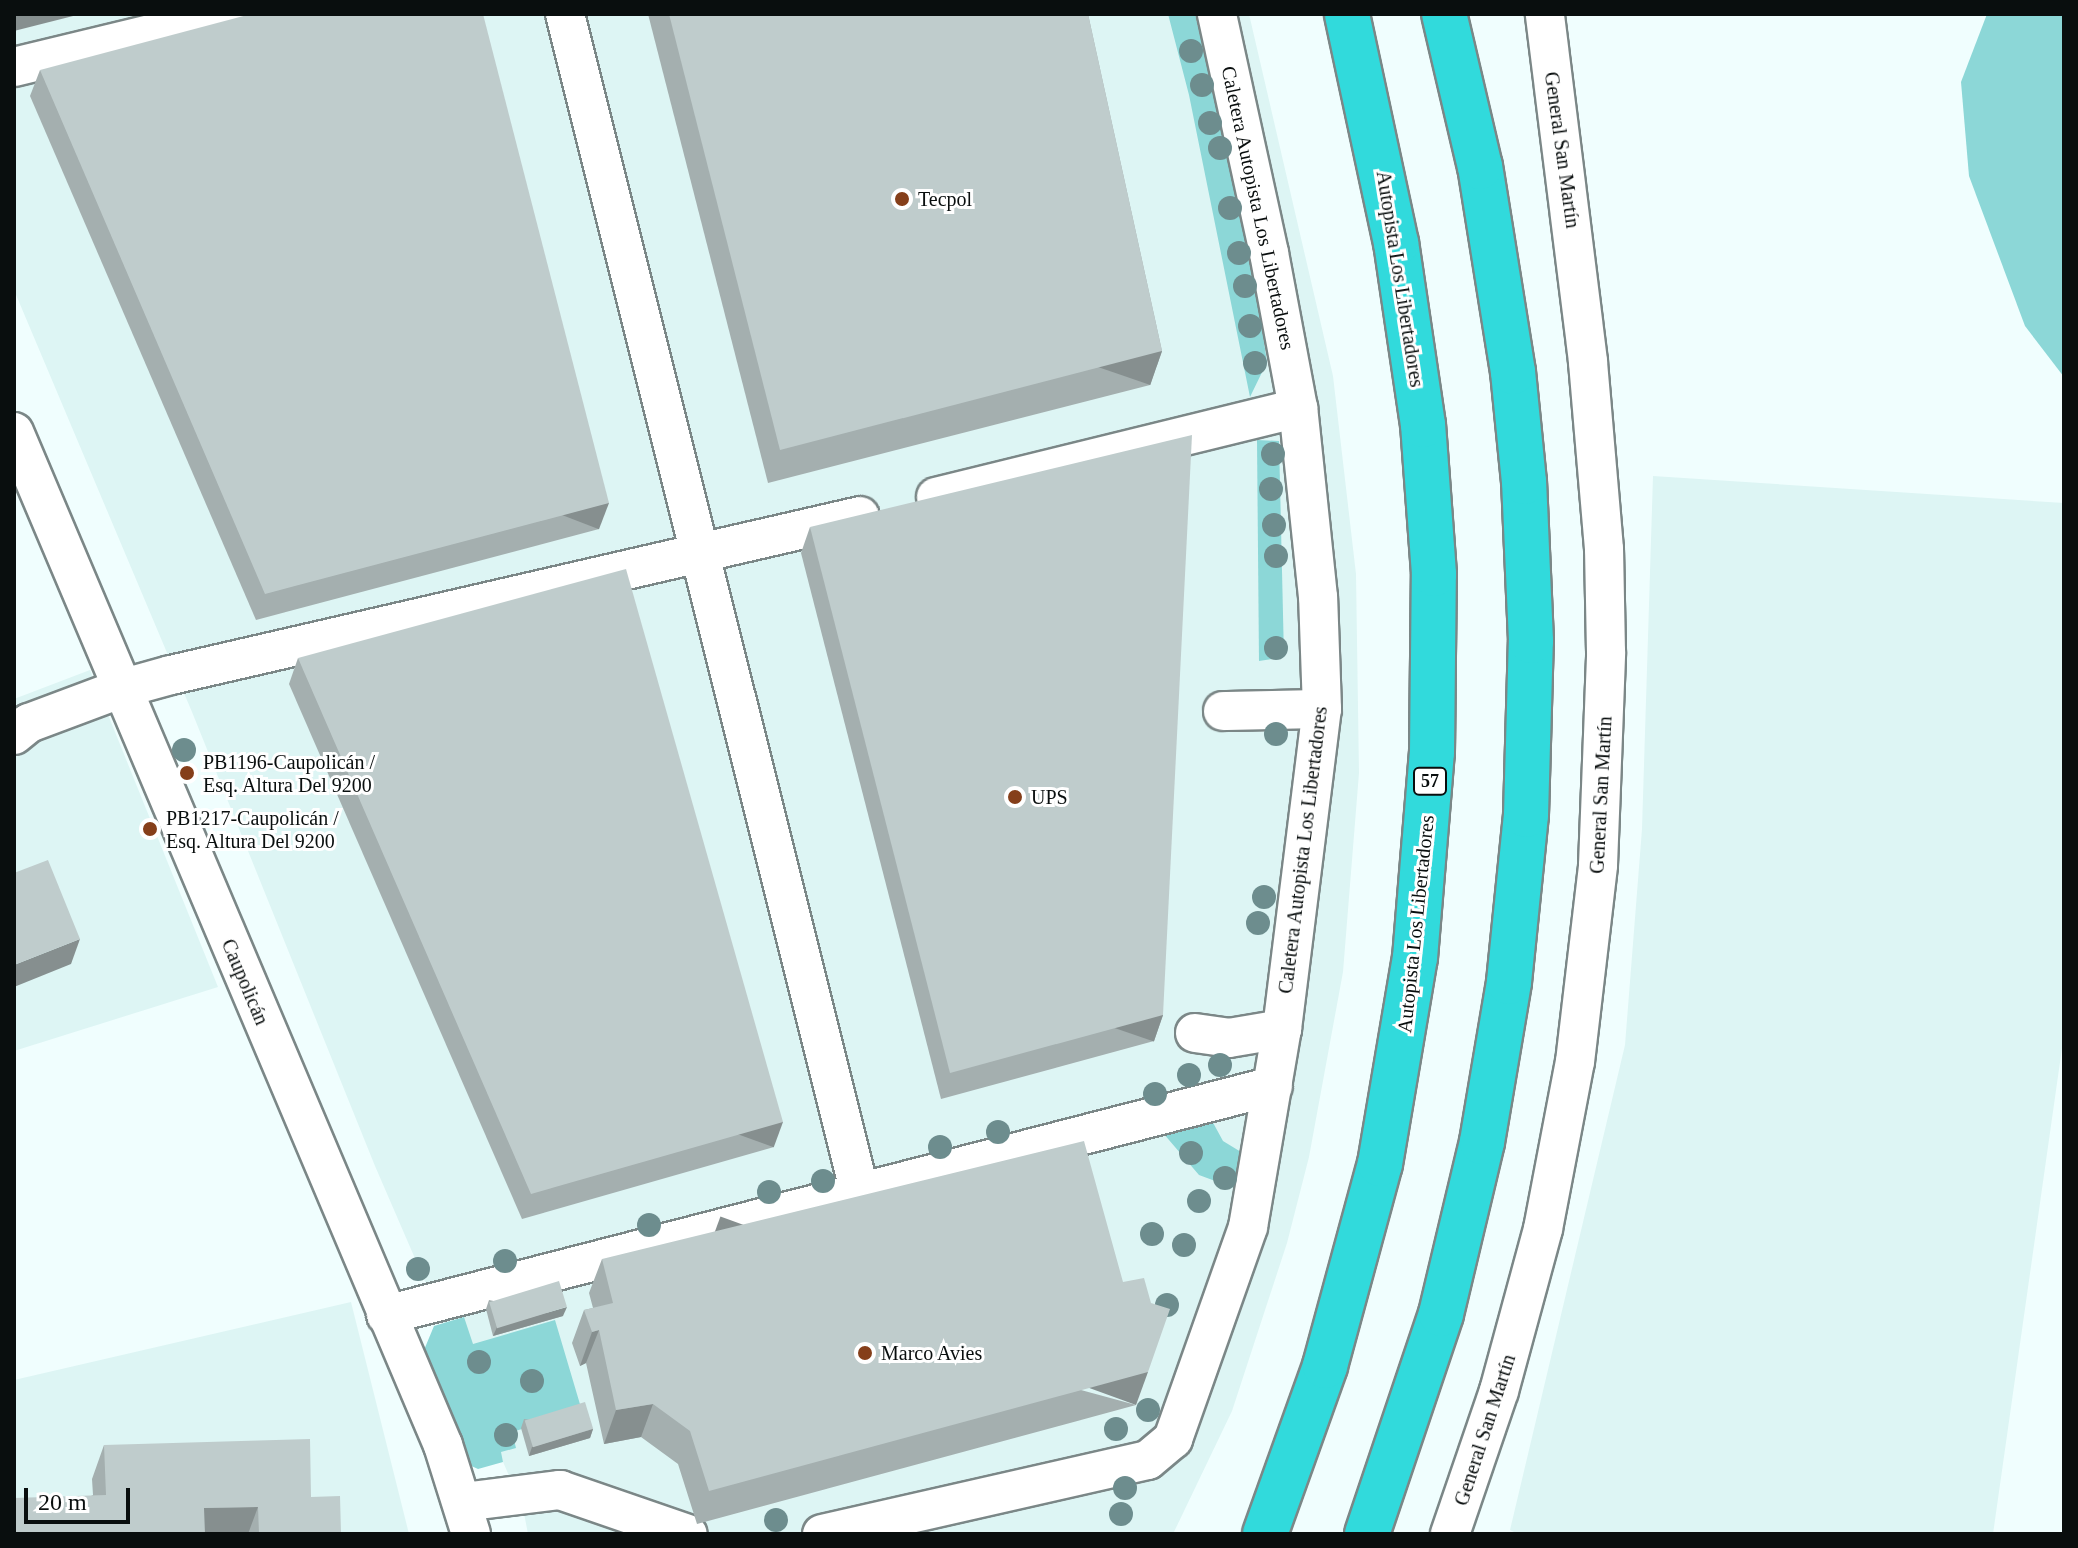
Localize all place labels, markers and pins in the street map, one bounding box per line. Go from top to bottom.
place label: Tecpol [918,187,972,211]
marker: Tecpol [893,190,911,208]
place label: PB1196-Caupolicán / Esq. Altura Del 9200 [203,750,375,797]
marker: PB1196-Caupolicán / Esq. Altura Del 9200 [178,764,196,782]
place label: UPS [1031,785,1068,809]
marker: UPS [1006,788,1024,806]
place label: PB1217-Caupolicán / Esq. Altura Del 9200 [166,806,339,853]
marker: PB1217-Caupolicán / Esq. Altura Del 9200 [141,820,159,838]
place label: Marco Avies [881,1341,983,1365]
marker: Marco Avies [856,1344,874,1362]

